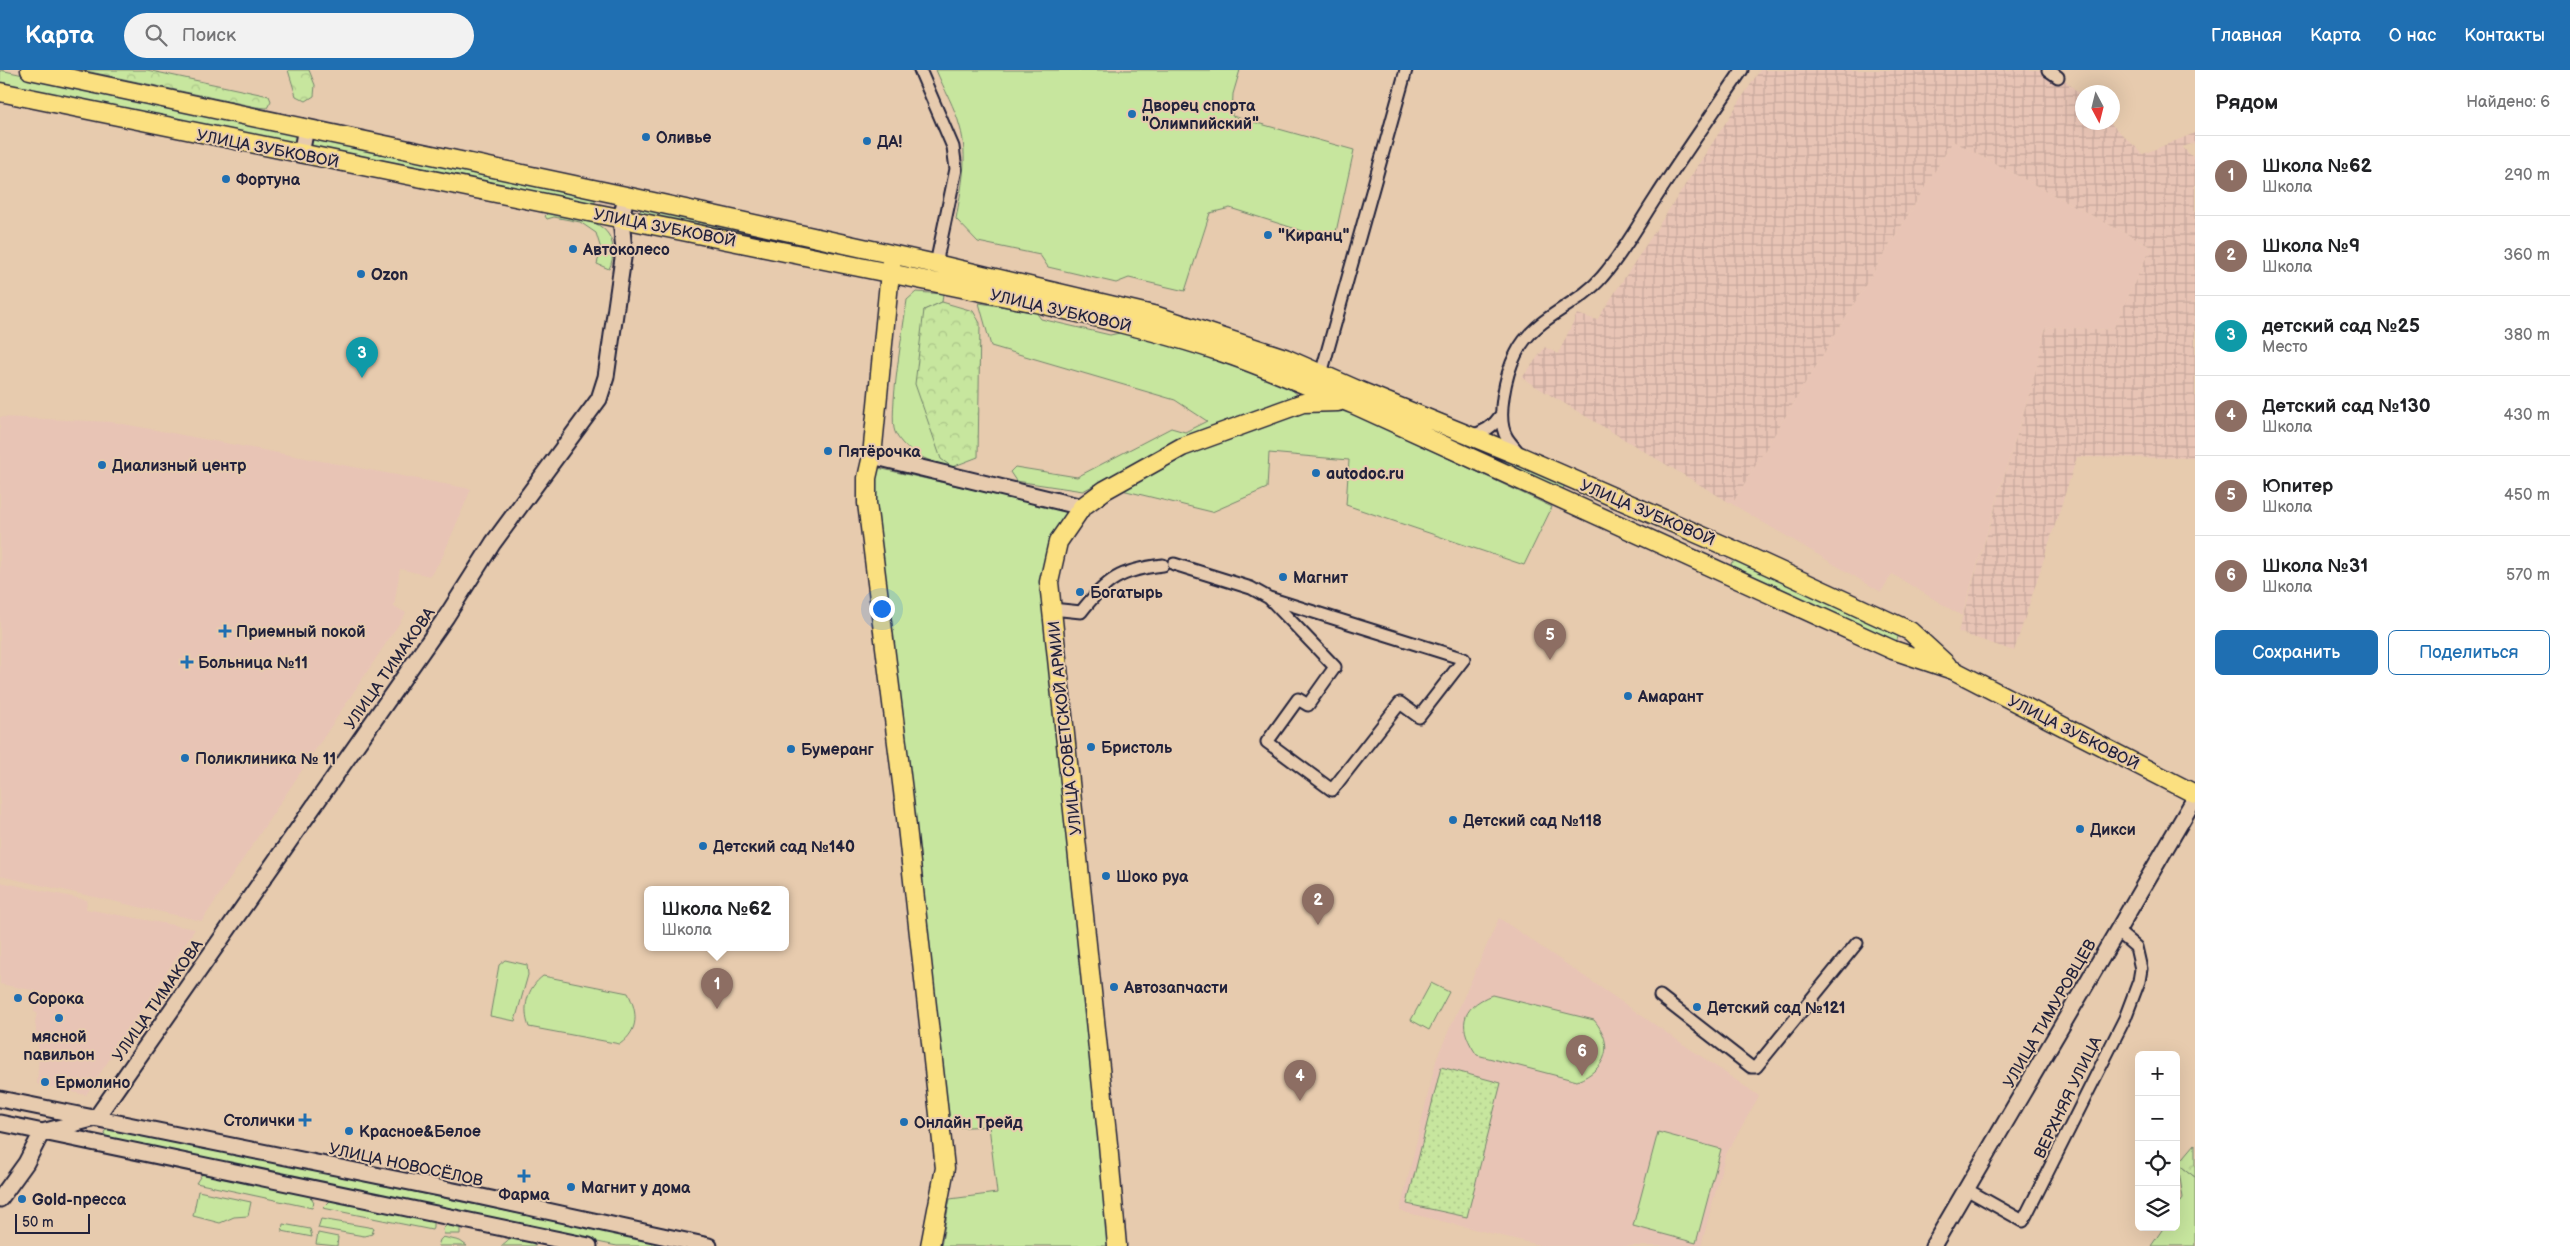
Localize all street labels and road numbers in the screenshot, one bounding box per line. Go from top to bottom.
street label: УЛИЦА ЗУБКОВОЙ [195,126,341,173]
street label: УЛИЦА ЗУБКОВОЙ [592,205,738,252]
street label: УЛИЦА ЗУБКОВОЙ [988,286,1133,337]
street label: УЛИЦА ЗУБКОВОЙ [1577,476,1718,550]
street label: УЛИЦА ТИМАКОВА [341,604,440,733]
street label: УЛИЦА СОВЕТСКОЙ АРМИИ [1045,620,1086,836]
street label: УЛИЦА ЗУБКОВОЙ [2005,692,2142,775]
street label: УЛИЦА ТИМАКОВА [109,936,208,1065]
street label: УЛИЦА ТИМУРОВЦЕВ [2000,936,2101,1091]
street label: ВЕРХНЯЯ УЛИЦА [2031,1033,2106,1162]
street label: УЛИЦА НОВОСЁЛОВ [327,1139,485,1191]

